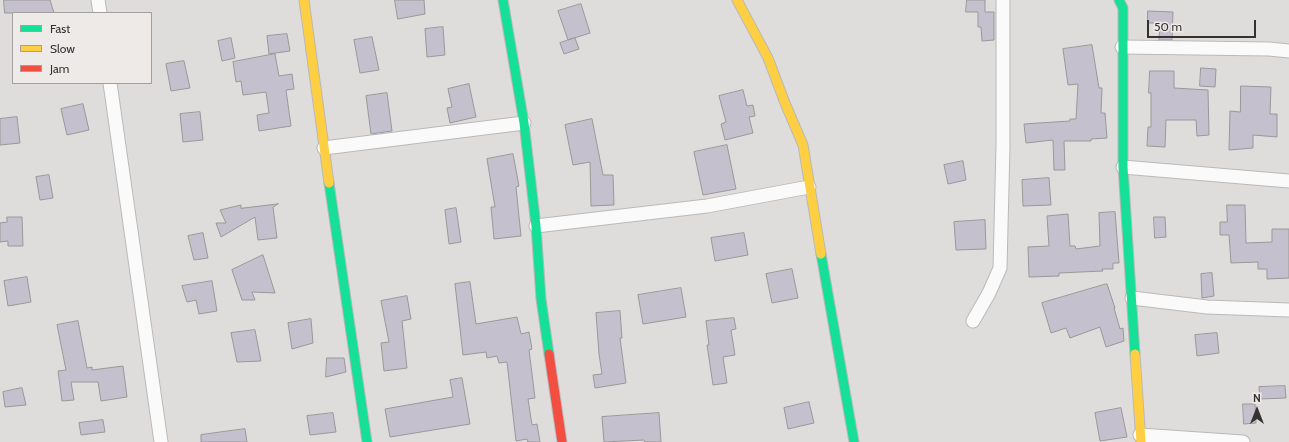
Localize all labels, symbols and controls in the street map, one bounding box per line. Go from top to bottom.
legend [12,12,152,84]
scale bar [1149,12,1258,38]
text: 50 m [1154,19,1182,34]
text: Fast [50,21,70,36]
text: Slow [50,41,75,56]
text: Jam [50,61,69,76]
north arrow [1237,390,1277,430]
text: N [1253,391,1261,405]

